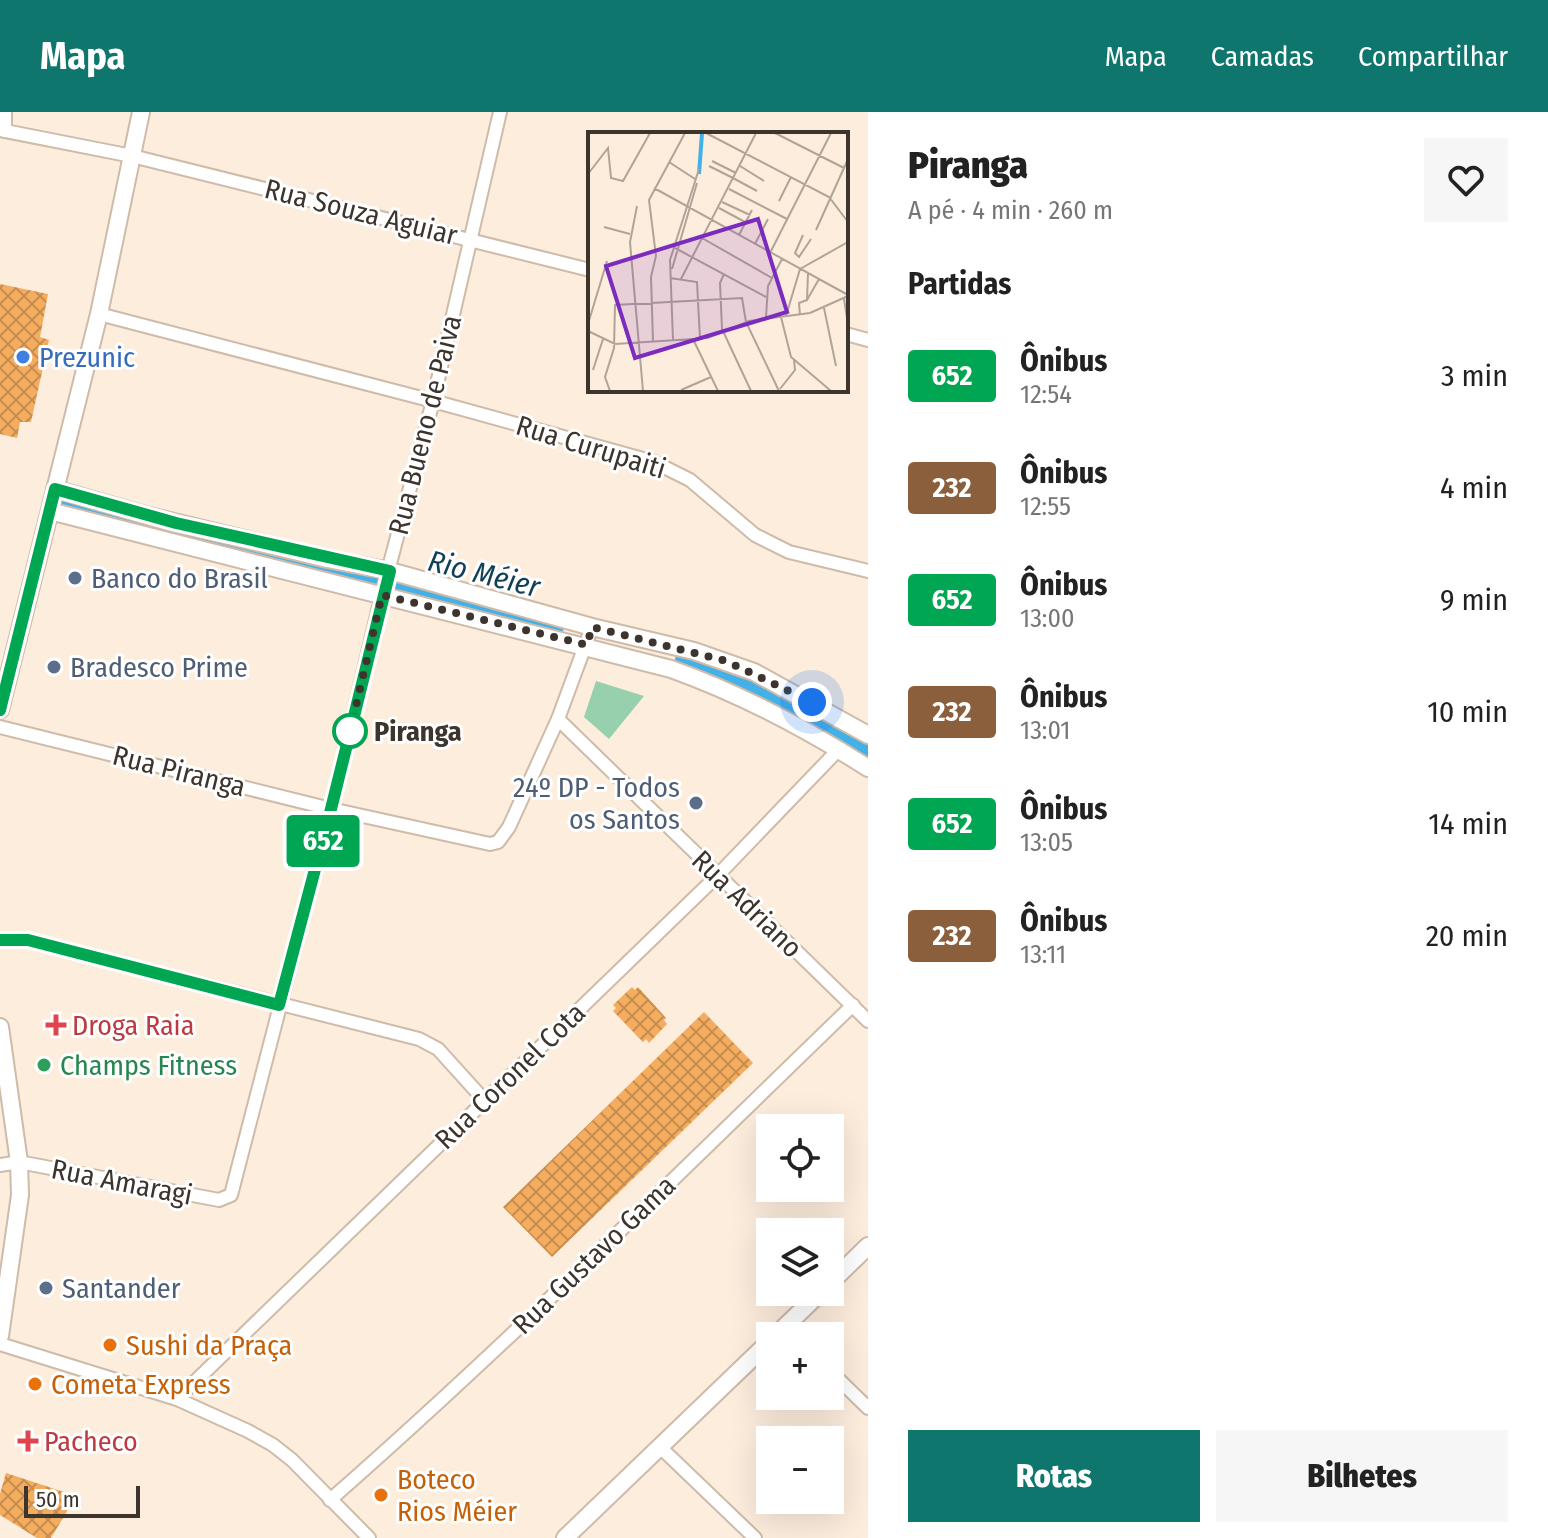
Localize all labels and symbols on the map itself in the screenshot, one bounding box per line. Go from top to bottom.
inset map [588,132,848,392]
street label: Rua Souza Aguiar [261,172,461,252]
street label: Rua Bueno de Paiva [382,312,468,538]
place label: Prezunic [39,341,135,374]
marker: Prezunic [14,348,32,366]
street label: Rua Curupaiti [512,409,670,485]
water label: Rio Méier [424,543,545,606]
place label: Banco do Brasil [91,562,268,595]
marker: Banco do Brasil [66,569,84,587]
place label: Bradesco Prime [70,651,248,684]
marker: Bradesco Prime [45,658,63,676]
your location [792,682,832,722]
marker: Piranga [333,714,367,748]
place label: Piranga [374,715,462,748]
street label: Rua Piranga [109,739,249,803]
place label: 24º DP - Todos os Santos [513,771,680,836]
marker: 24º DP - Todos os Santos [687,794,705,812]
line badge: 652 [277,815,369,867]
street label: Rua Adriano [685,844,809,964]
street label: Rua Coronel Cota [428,996,592,1156]
place label: Droga Raia [72,1009,194,1042]
marker: Droga Raia [47,1016,65,1034]
place label: Champs Fitness [60,1049,237,1082]
marker: Champs Fitness [35,1056,53,1074]
street label: Rua Amaragi [49,1152,195,1212]
street label: Rua Gustavo Gama [506,1169,682,1341]
place label: Santander [62,1272,181,1305]
marker: Santander [37,1279,55,1297]
place label: Sushi da Praça [126,1329,292,1362]
marker: Sushi da Praça [101,1336,119,1354]
place label: Cometa Express [51,1368,231,1401]
marker: Cometa Express [26,1375,44,1393]
place label: Pacheco [44,1425,138,1458]
marker: Pacheco [19,1432,37,1450]
place label: Boteco Rios Méier [397,1463,517,1528]
scale bar [24,1482,140,1518]
marker: Boteco Rios Méier [372,1486,390,1504]

